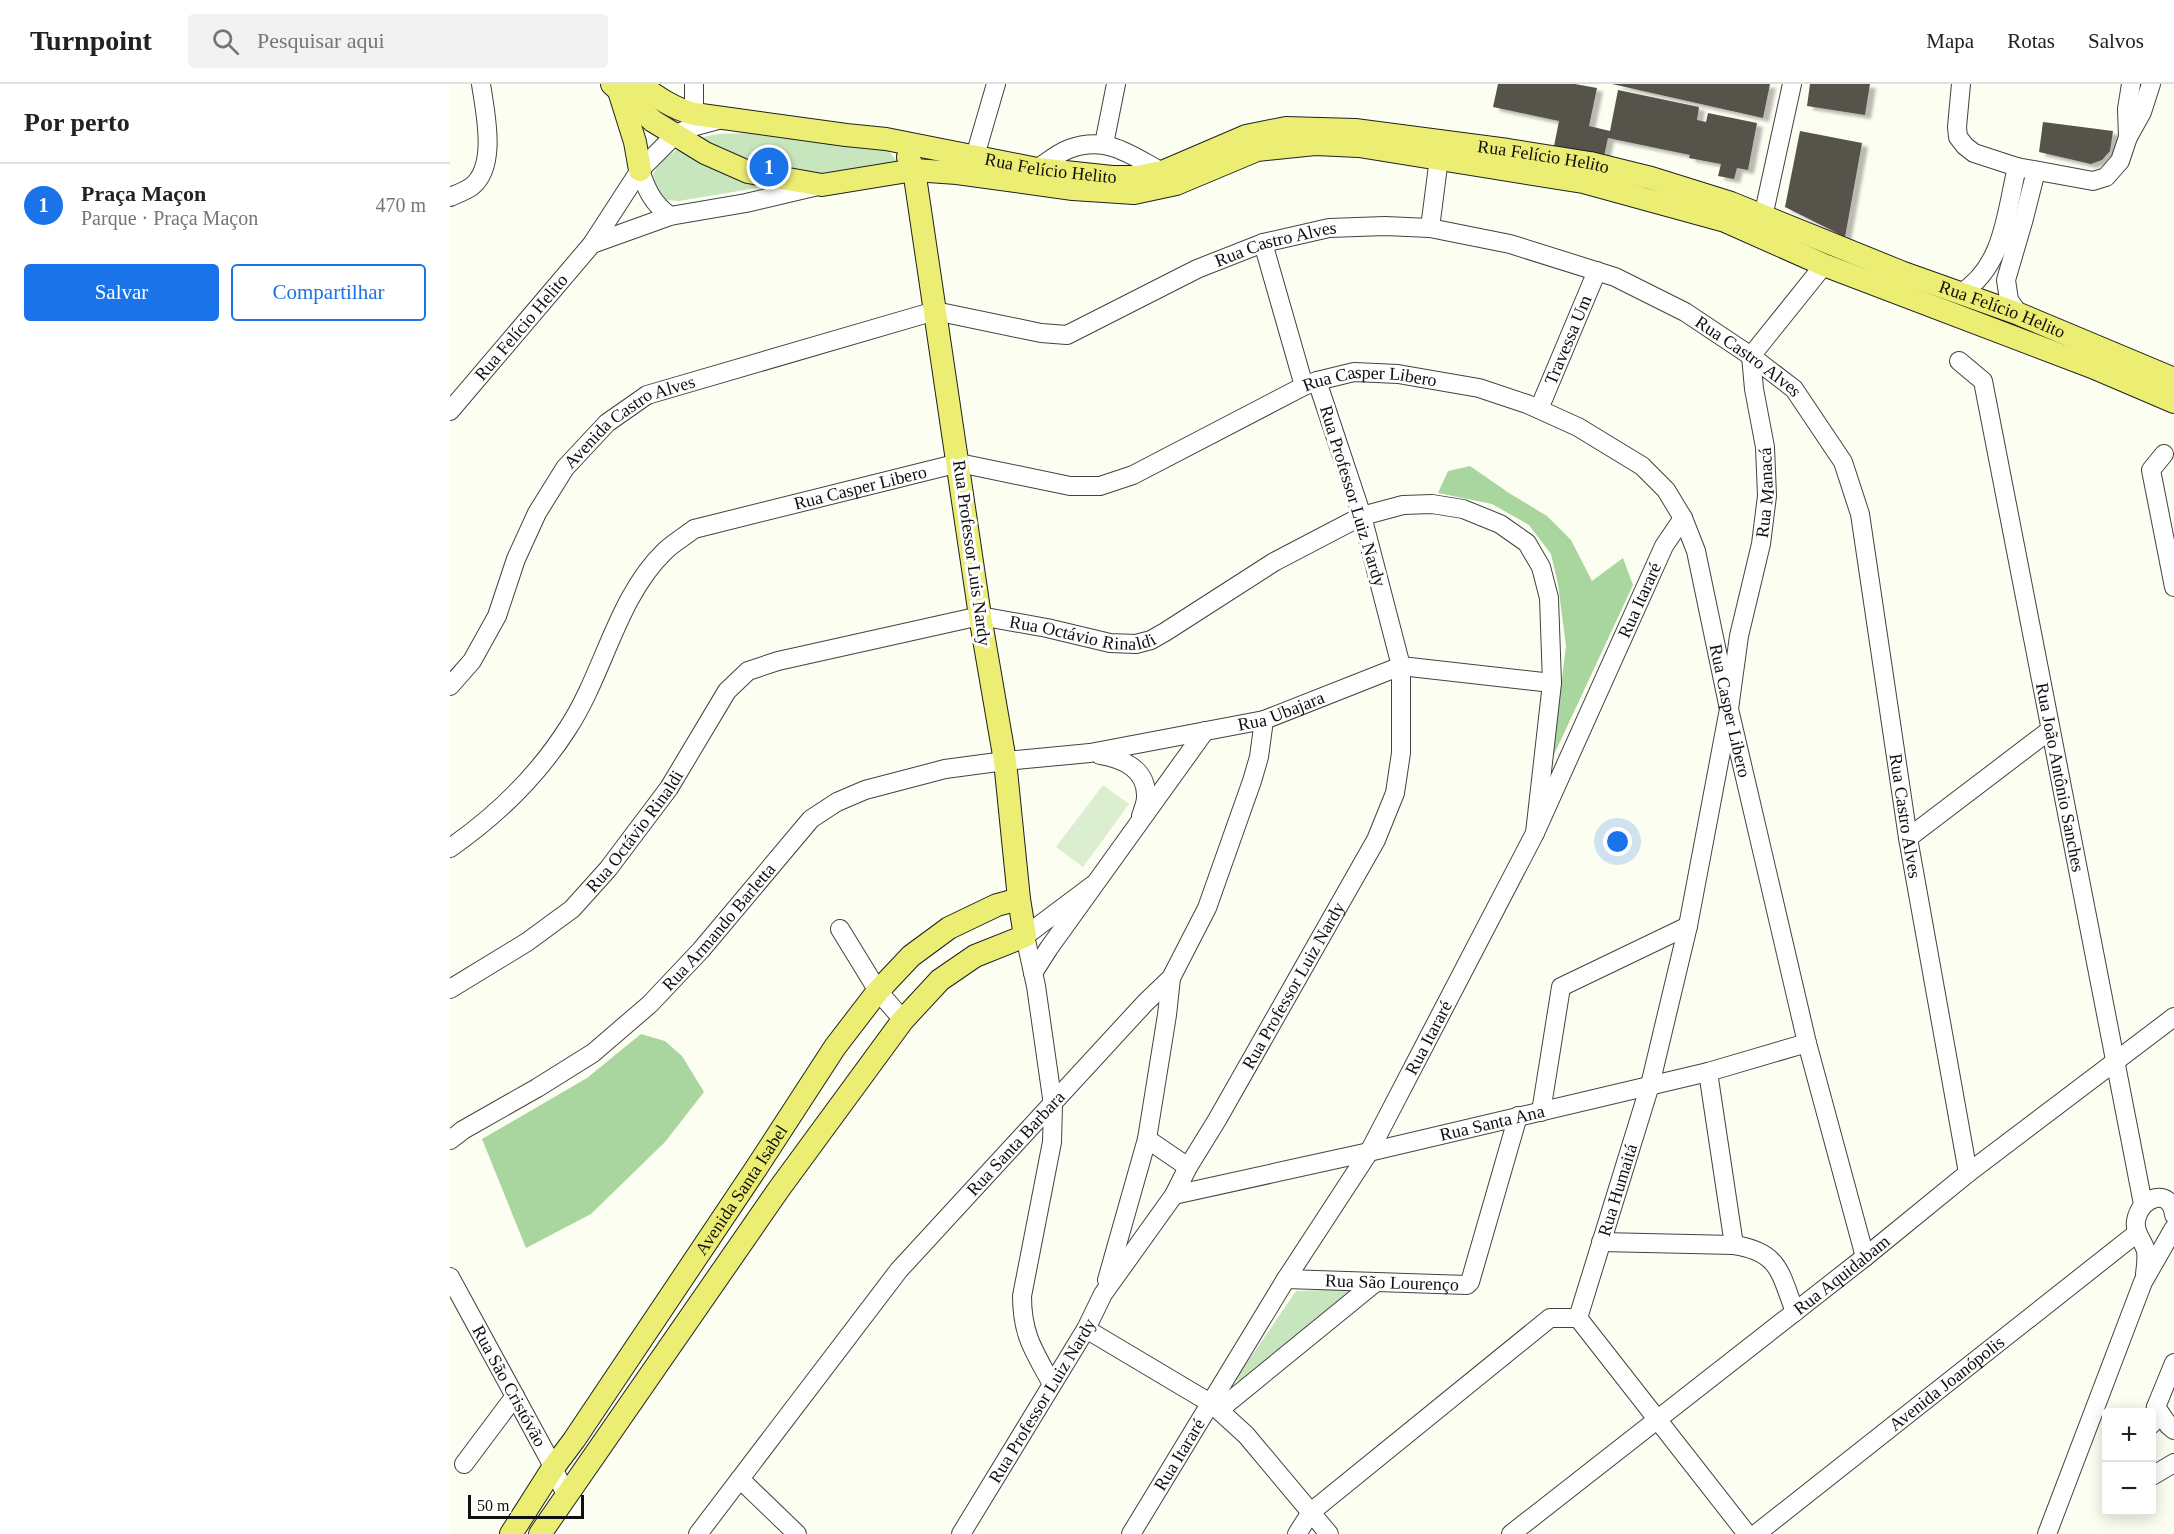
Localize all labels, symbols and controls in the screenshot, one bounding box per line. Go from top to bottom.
search box [188,14,608,68]
text: Turnpoint [30,25,152,56]
icon: search [209,25,242,58]
text: Pesquisar aqui [257,28,385,53]
text: Mapa [1926,29,1974,53]
text: Rotas [2007,29,2055,53]
text: Salvos [2088,29,2144,53]
text: Por perto [24,108,130,137]
street label: Rua Felício Helito [1476,136,1611,177]
pin: 1 [750,144,788,190]
street label: Rua Felício Helito [983,149,1117,187]
text: Praça Maçon [81,181,206,206]
text: 1 [39,194,49,216]
text: 470 m [375,194,426,216]
text: Parque · Praça Maçon [81,207,258,229]
street label: Rua Castro Alves [1212,218,1337,271]
button: Salvar [24,264,219,321]
button: Compartilhar [231,264,426,321]
street label: Rua Felício Helito [471,270,572,384]
street label: Rua Felício Helito [1937,276,2068,342]
street label: Travessa Um [1540,292,1596,387]
street label: Rua Castro Alves [1691,312,1806,400]
street label: Rua Casper Libero [1300,362,1438,396]
street label: Avenida Castro Alves [560,372,697,472]
street label: Rua Professor Luiz Nardy [1316,403,1390,589]
street label: Rua Manacá [1752,447,1778,539]
street label: Rua Professor Luis Nardy [949,459,995,647]
street label: Rua Casper Libero [792,461,929,514]
street label: Rua Itararé [1614,559,1665,641]
street label: Rua Octávio Rinaldi [1008,611,1159,654]
street label: Rua Casper Libero [1706,642,1755,779]
street label: Rua João Antônio Sanches [2032,681,2088,874]
street label: Rua Ubajara [1236,687,1327,735]
street label: Rua Castro Alves [1886,752,1925,880]
street label: Rua Octávio Rinaldi [582,767,687,896]
your location [1603,827,1632,856]
street label: Rua Armando Barletta [658,859,779,995]
street label: Rua Professor Luiz Nardy [1238,899,1349,1072]
street label: Rua Itararé [1401,997,1456,1078]
street label: Rua Santa Barbara [963,1087,1069,1200]
street label: Rua Santa Ana [1438,1101,1546,1145]
street label: Avenida Santa Isabel [691,1121,792,1259]
street label: Rua Humaitá [1594,1141,1641,1239]
street label: Rua Aquidabam [1790,1231,1894,1319]
street label: Rua São Lourenço [1325,1270,1459,1295]
street label: Rua Professor Luiz Nardy [985,1315,1099,1487]
street label: Rua São Cristóvão [468,1322,550,1450]
street label: Avenida Joanópolis [1885,1332,2008,1435]
map controls [2102,1408,2156,1516]
button: + [2102,1408,2156,1462]
street label: Rua Itararé [1150,1415,1209,1494]
button: − [2102,1462,2156,1516]
scale bar [468,1492,584,1520]
text: 50 m [477,1497,509,1514]

